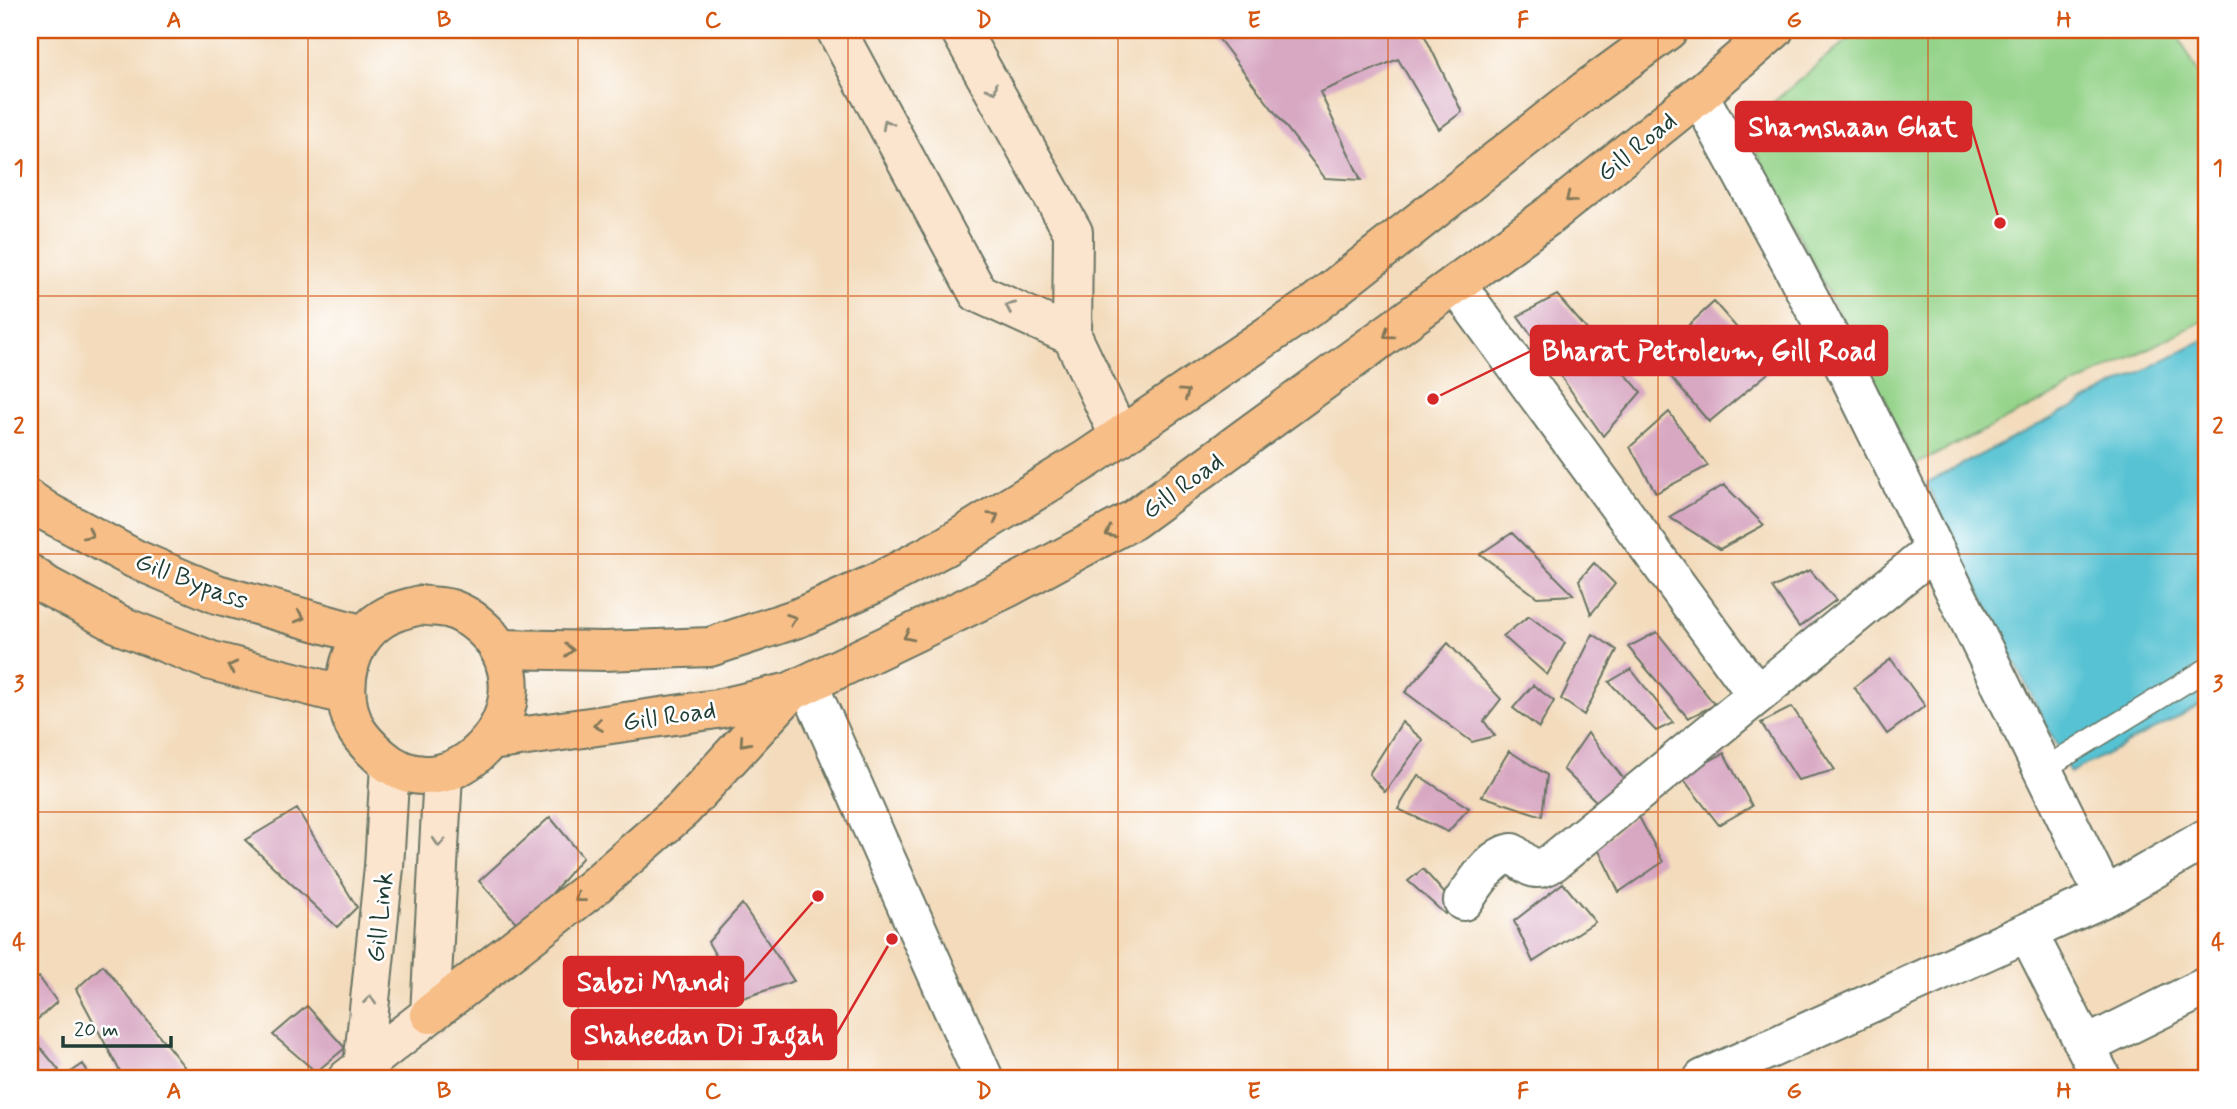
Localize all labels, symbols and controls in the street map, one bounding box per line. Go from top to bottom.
text: A [166,6,182,36]
text: B [437,6,452,36]
text: C [705,6,722,36]
text: D [976,6,992,36]
text: E [1247,6,1261,36]
text: F [1517,6,1529,36]
text: G [1786,6,1802,36]
text: H [2056,6,2072,36]
one-way arrow [985,82,998,95]
callout: Shamshaan Ghat [1736,102,1971,151]
street label: Gill Road [1590,105,1684,190]
text: Shamshaan Ghat [1748,110,1958,147]
one-way arrow [882,118,895,131]
text: 1 [14,154,24,184]
text: 1 [2213,154,2223,184]
one-way arrow [1566,190,1578,203]
one-way arrow [1005,301,1017,315]
one-way arrow [1383,326,1396,339]
callout: Bharat Petroleum, Gill Road [1531,326,1887,375]
text: Bharat Petroleum, Gill Road [1542,334,1876,371]
one-way arrow [1177,389,1190,401]
text: 2 [13,412,25,442]
text: 2 [2212,412,2224,442]
street label: Gill Road [1135,445,1231,528]
one-way arrow [987,512,1000,525]
one-way arrow [1105,524,1117,538]
one-way arrow [82,526,94,540]
street label: Gill Bypass [130,545,253,619]
one-way arrow [294,609,306,623]
one-way arrow [785,614,797,628]
one-way arrow [903,628,915,642]
one-way arrow [564,643,575,658]
one-way arrow [226,661,238,675]
text: 3 [14,670,25,700]
text: 3 [2213,670,2224,700]
street label: Gill Road [621,694,718,740]
one-way arrow [592,717,604,732]
one-way arrow [740,734,752,747]
one-way arrow [432,837,447,848]
street label: Gill Link [359,870,403,964]
one-way arrow [574,890,587,903]
text: 4 [12,928,26,958]
text: 4 [2211,928,2225,958]
callout: Sabzi Mandi [564,957,743,1006]
text: Sabzi Mandi [577,965,729,1002]
one-way arrow [362,994,377,1005]
scale bar [63,1004,172,1048]
callout: Shaheedan Di Jagah [572,1010,836,1059]
text: 20 m [74,1016,119,1044]
text: Shaheedan Di Jagah [584,1018,824,1058]
text: A [166,1077,182,1107]
text: B [437,1077,452,1107]
text: C [705,1077,722,1107]
text: D [976,1077,992,1107]
text: E [1247,1077,1261,1107]
text: F [1517,1077,1529,1107]
text: G [1786,1077,1802,1107]
text: H [2056,1077,2072,1107]

